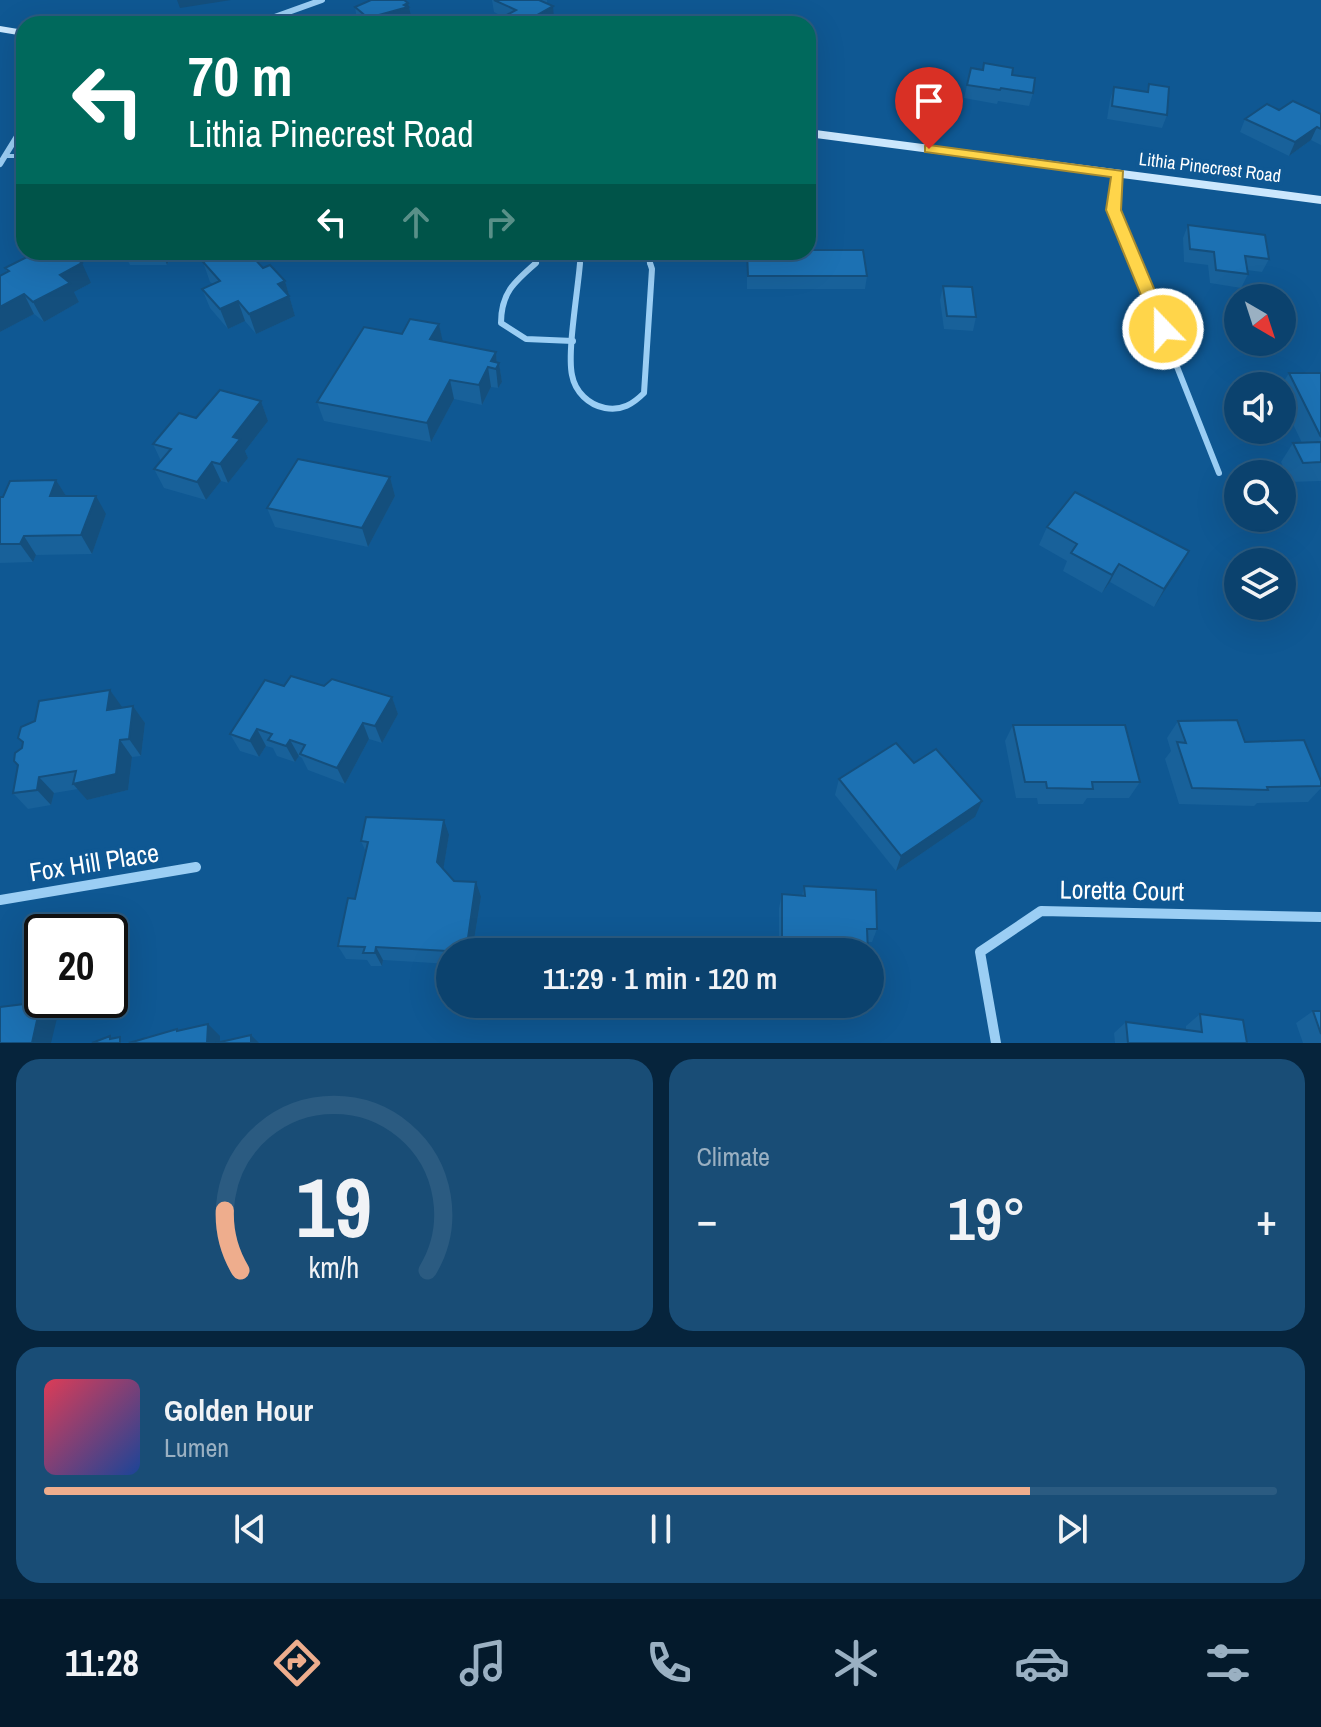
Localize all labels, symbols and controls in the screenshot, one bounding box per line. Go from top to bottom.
text: 70 m [188,38,293,113]
icon: left [56,48,160,152]
pin [895,67,963,149]
icon: arrive [907,79,951,123]
text: Lithia Pinecrest Road [188,110,474,158]
street label: Lithia Pinecrest Road [1138,146,1282,188]
icon: left [310,200,354,244]
icon: ahead [394,200,438,244]
icon: right [478,200,522,244]
north arrow [1224,284,1296,356]
map controls [1224,284,1296,620]
position arrow [1121,287,1205,371]
button: sound [1224,372,1296,444]
button: search [1224,460,1296,532]
button: layers [1224,548,1296,620]
street label: Fox Hill Place [27,835,161,889]
street label: Loretta Court [1059,871,1185,909]
speed limit sign: 20 [24,914,128,1018]
text: 11:29 · 1 min · 120 m [543,958,777,998]
text: Climate [697,1139,770,1174]
text: 19 [296,1151,372,1263]
text: 19° [947,1178,1026,1259]
text: − [697,1189,718,1249]
text: + [1256,1189,1277,1249]
text: km/h [309,1248,360,1287]
text: Golden Hour [164,1390,313,1430]
text: Lumen [164,1430,229,1465]
icon: previous [228,1507,272,1551]
icon: pause [639,1507,683,1551]
icon: next [1050,1507,1094,1551]
icon: directions [269,1635,325,1691]
icon: music [455,1635,511,1691]
icon: phone [641,1635,697,1691]
icon: climate [828,1635,884,1691]
icon: car [1014,1635,1070,1691]
icon: filters [1200,1635,1256,1691]
text: 11:28 [65,1639,139,1687]

